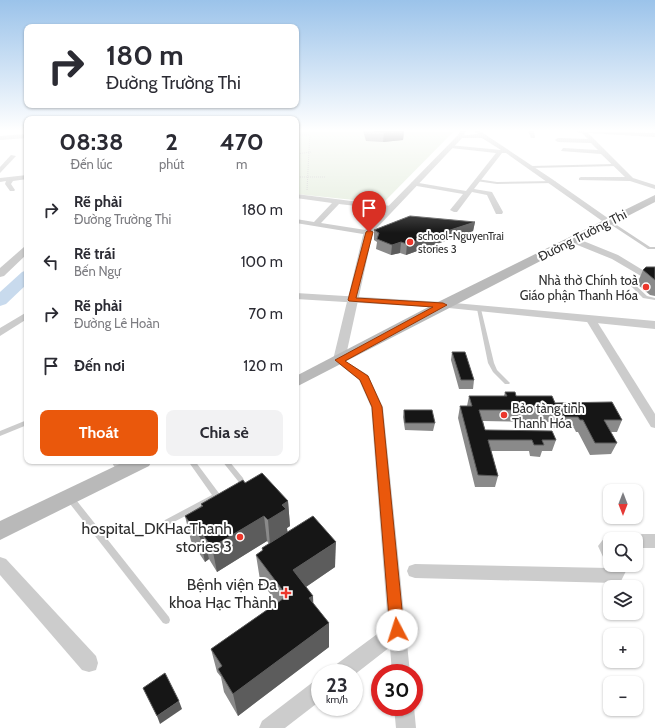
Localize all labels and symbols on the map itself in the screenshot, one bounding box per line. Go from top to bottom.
pin [352,191,386,232]
street label: Đường Trường Thi [535,206,629,264]
place label: school-NguyenTrai stories 3 [418,229,504,256]
marker: school-NguyenTrai stories 3 [405,237,415,247]
place label: Nhà thờ Chính toà Giáo phận Thanh Hóa [520,272,639,303]
marker: Nhà thờ Chính toà Giáo phận Thanh Hóa [641,282,651,292]
place label: Bảo tàng tỉnh Thanh Hóa [512,400,585,431]
marker: Bảo tàng tỉnh Thanh Hóa [499,410,509,420]
north arrow [603,484,643,524]
place label: hospital_DKHacThanh stories 3 [82,519,232,556]
marker: hospital_DKHacThanh stories 3 [235,532,245,542]
place label: Bệnh viện Đa khoa Hạc Thành [169,575,277,612]
marker: Bệnh viện Đa khoa Hạc Thành [280,587,292,599]
position arrow [376,609,418,651]
speed limit sign: 30 [371,664,423,716]

